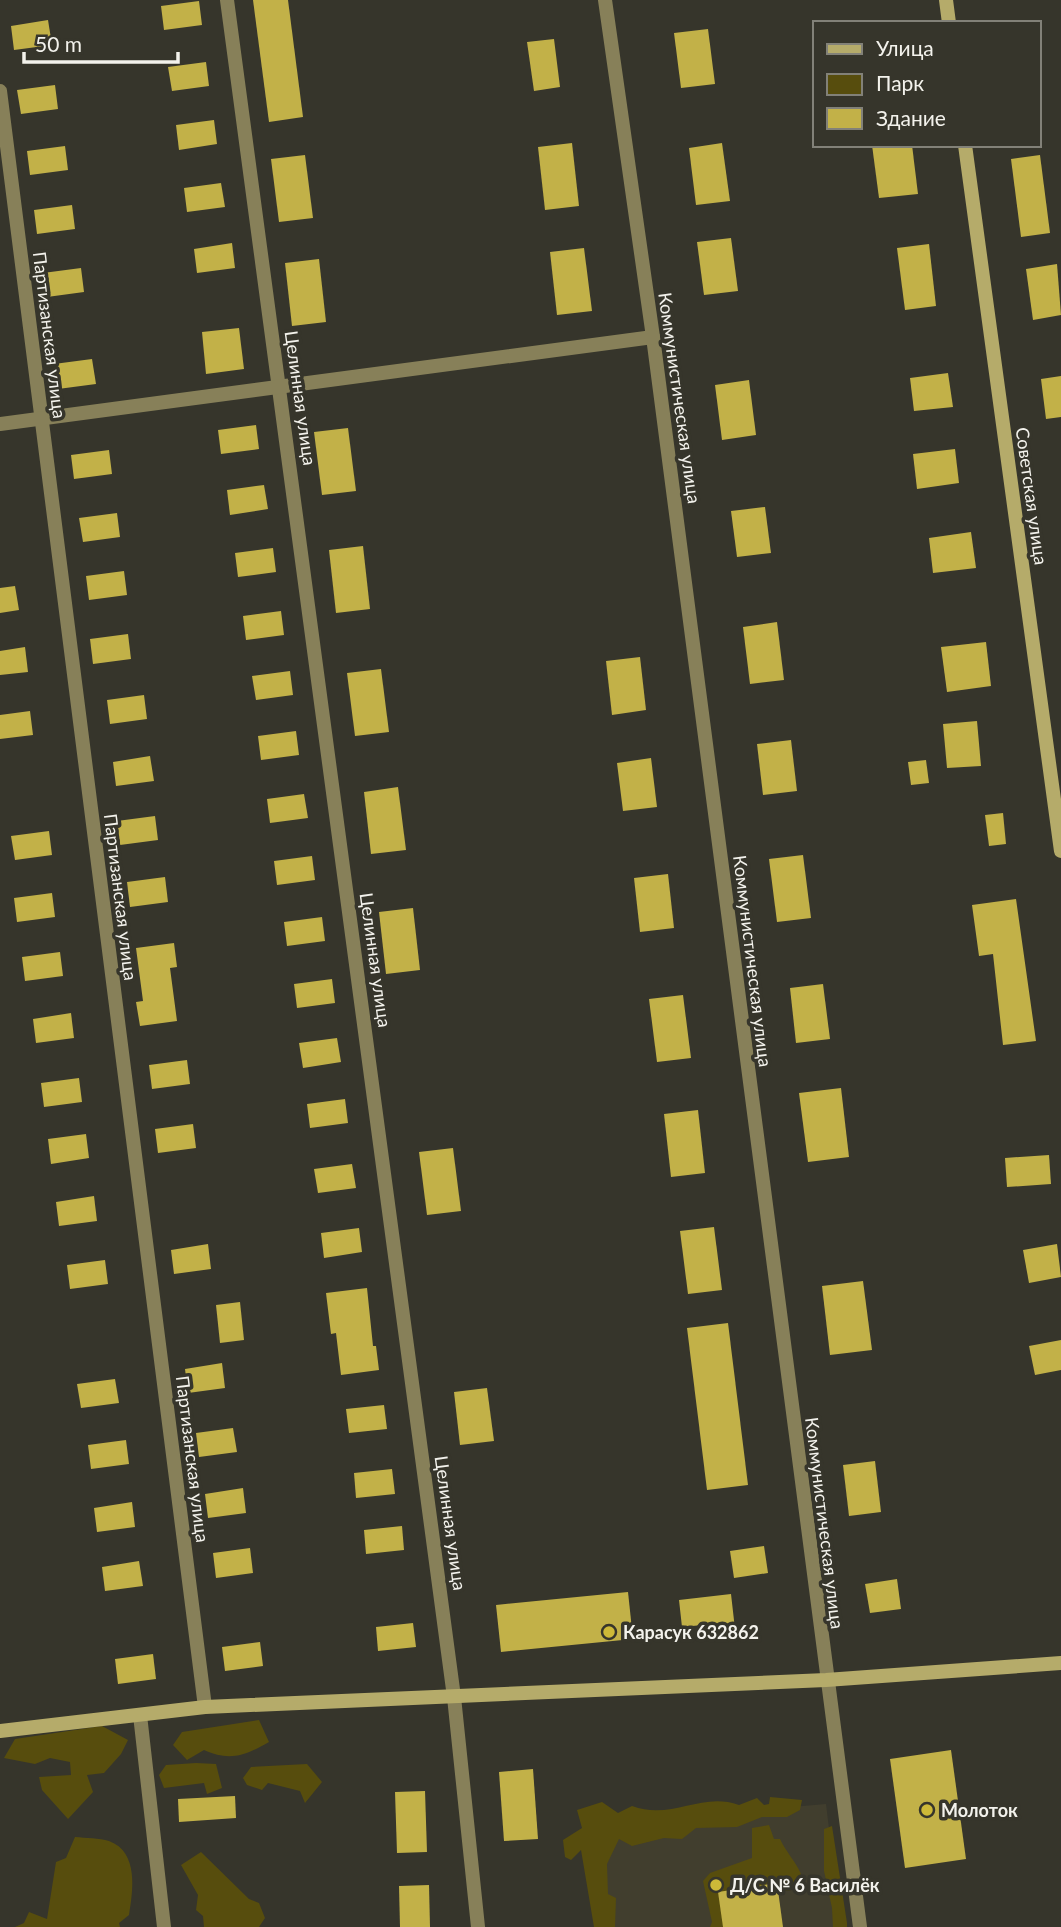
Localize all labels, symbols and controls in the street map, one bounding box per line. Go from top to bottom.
scale bar [24,21,178,65]
legend [813,21,1040,147]
text: 50 m [35,31,82,56]
text: Улица [876,35,934,60]
text: Парк [876,70,924,95]
text: Здание [876,105,946,130]
street label: Партизанская улица [29,250,71,420]
street label: Коммунистическая улица [654,291,706,505]
street label: Целинная улица [281,329,321,467]
street label: Советская улица [1011,426,1053,566]
street label: Партизанская улица [100,812,142,982]
street label: Коммунистическая улица [729,854,777,1068]
street label: Целинная улица [356,891,396,1029]
street label: Партизанская улица [172,1374,214,1544]
street label: Коммунистическая улица [801,1416,849,1630]
street label: Целинная улица [431,1454,471,1592]
place label: Карасук 632862 [623,1621,759,1643]
marker: Карасук 632862 [601,1624,617,1640]
place label: Молоток [941,1799,1018,1821]
marker: Молоток [919,1802,935,1818]
place label: Д/С № 6 Василёк [730,1874,880,1896]
marker: Д/С № 6 Василёк [708,1877,724,1893]

